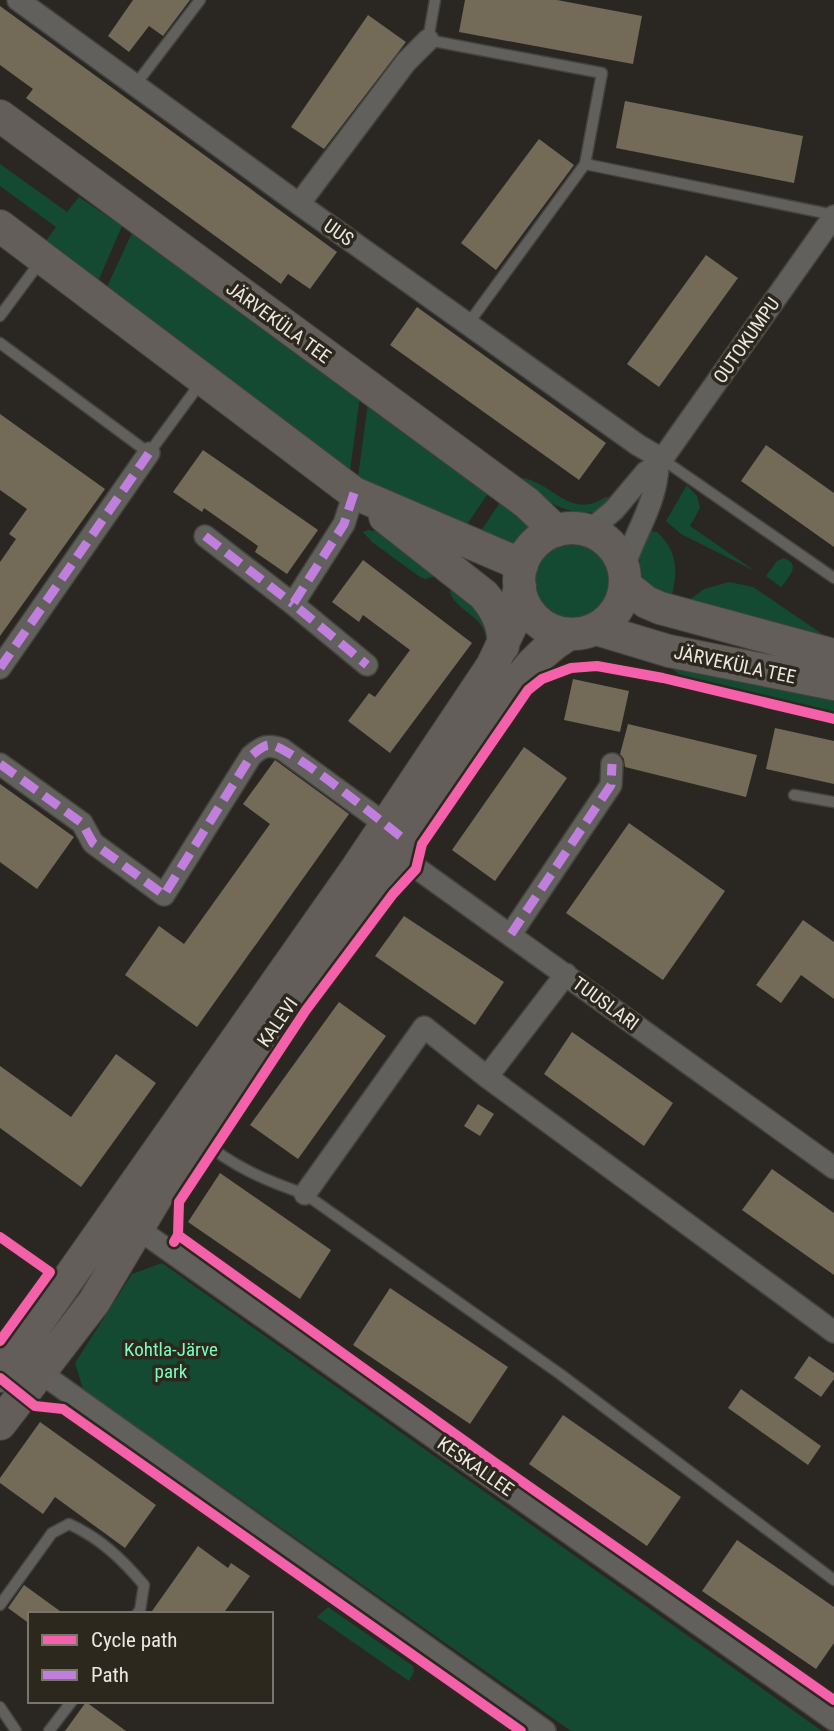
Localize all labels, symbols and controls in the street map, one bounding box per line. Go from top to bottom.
street label: UUS [319,214,358,251]
street label: JÄRVEKÜLA TEE [222,277,336,368]
street label: OUTOKUMPU [708,293,784,388]
street label: JÄRVEKÜLA TEE [672,640,798,689]
street label: TUUSLARI [568,972,643,1035]
street label: KALEVI [252,993,303,1051]
park label: Kohtla-Järve park [124,1338,218,1383]
street label: KESKALLEE [433,1432,518,1501]
legend [28,1612,273,1703]
text: Cycle path [91,1628,177,1652]
text: Path [91,1663,129,1687]

